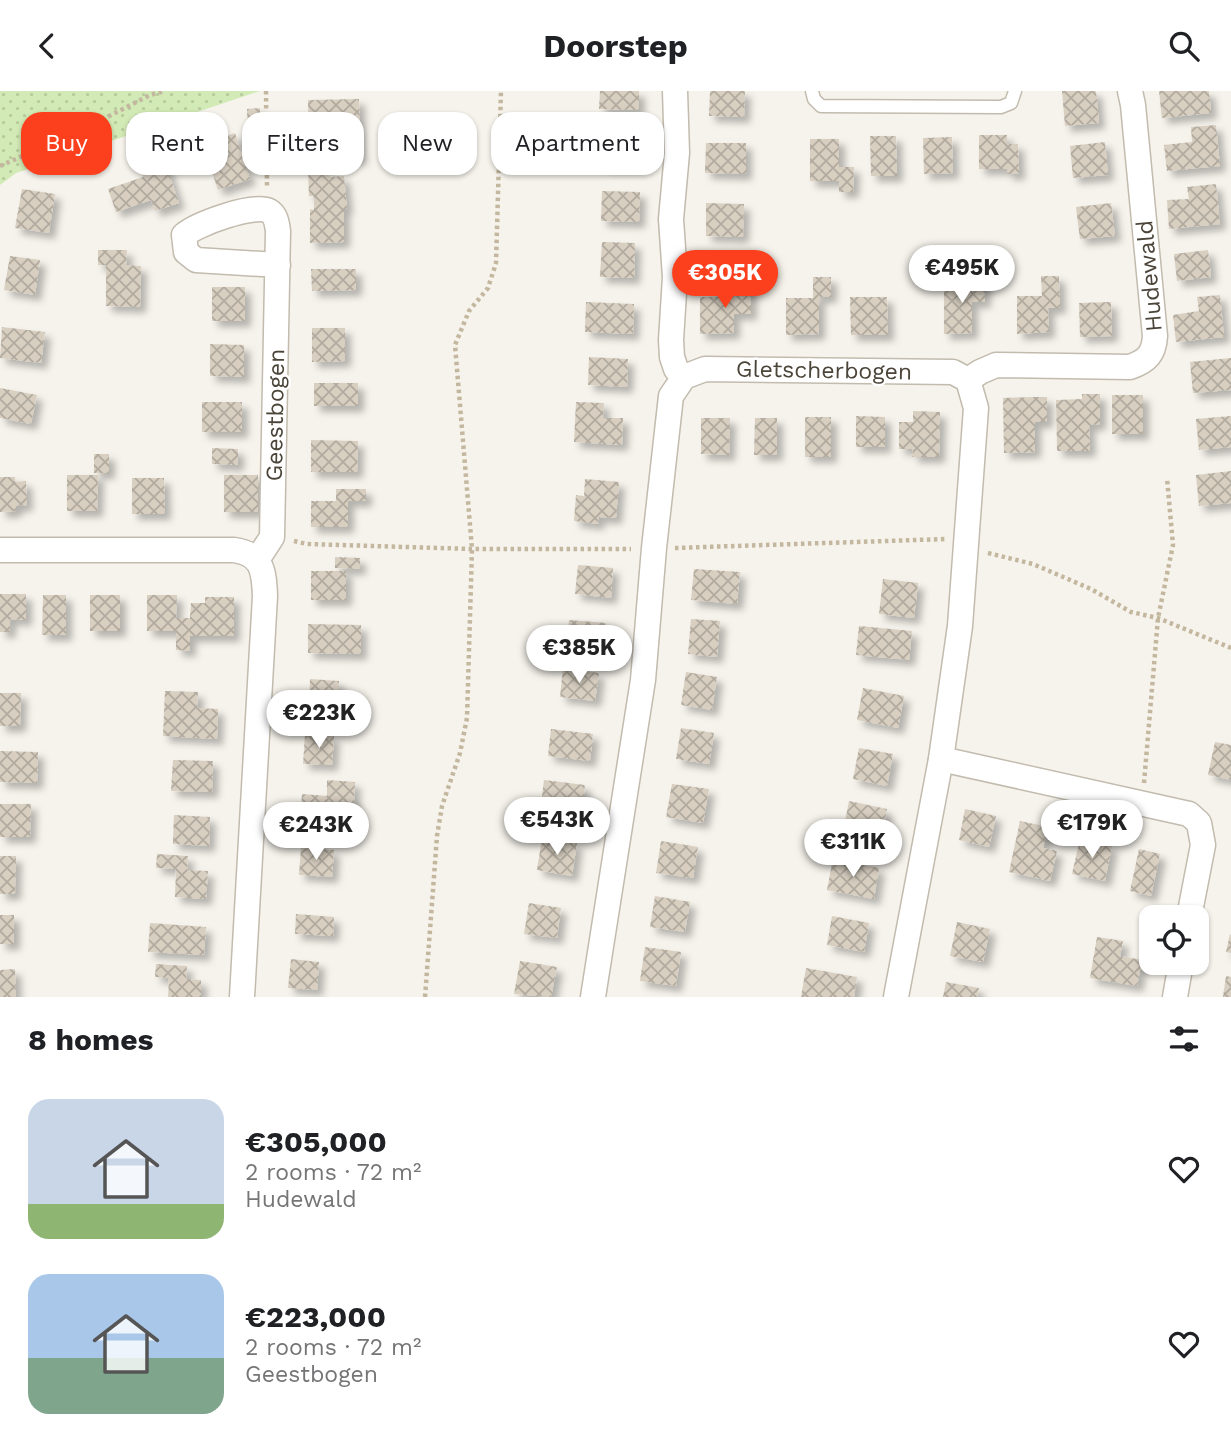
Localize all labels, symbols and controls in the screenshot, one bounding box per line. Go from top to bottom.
icon: back [28,27,66,65]
text: Doorstep [543,27,688,65]
icon: search [1165,27,1203,65]
chip: Buy [21,112,112,175]
chip: Rent [126,112,228,175]
chip: Filters [242,112,364,175]
chip: New [378,112,477,175]
chip: Apartment [491,112,664,175]
street label: Hudewald [1131,219,1168,333]
pin: €495K [913,245,1011,305]
pin: €305K [676,251,774,310]
text: €495K [925,254,999,281]
text: €305K [688,259,762,286]
street label: Geestbogen [261,348,290,482]
street label: Gletscherbogen [736,355,912,386]
pin: €385K [530,625,628,685]
text: €385K [542,634,616,661]
pin: €223K [270,691,368,750]
text: €223K [282,699,356,726]
pin: €543K [508,797,606,857]
pin: €179K [1043,801,1141,860]
pin: €243K [267,803,365,862]
text: €543K [520,806,594,833]
text: €179K [1057,809,1127,836]
text: €243K [279,811,353,838]
pin: €311K [804,819,902,879]
text: €311K [820,828,886,855]
map controls [1139,905,1209,975]
button: locate [1139,905,1209,975]
icon: filters [1165,1020,1203,1058]
text: 8 homes [28,1022,154,1057]
text: €305,000 [245,1124,387,1159]
icon: home [84,1127,168,1211]
icon: heart [1165,1150,1203,1188]
text: 2 rooms · 72 m² [245,1159,421,1186]
text: Hudewald [245,1186,357,1213]
text: €223,000 [245,1299,386,1334]
icon: home [84,1302,168,1386]
icon: heart [1165,1325,1203,1363]
text: 2 rooms · 72 m² [245,1334,421,1361]
text: Geestbogen [245,1361,378,1388]

